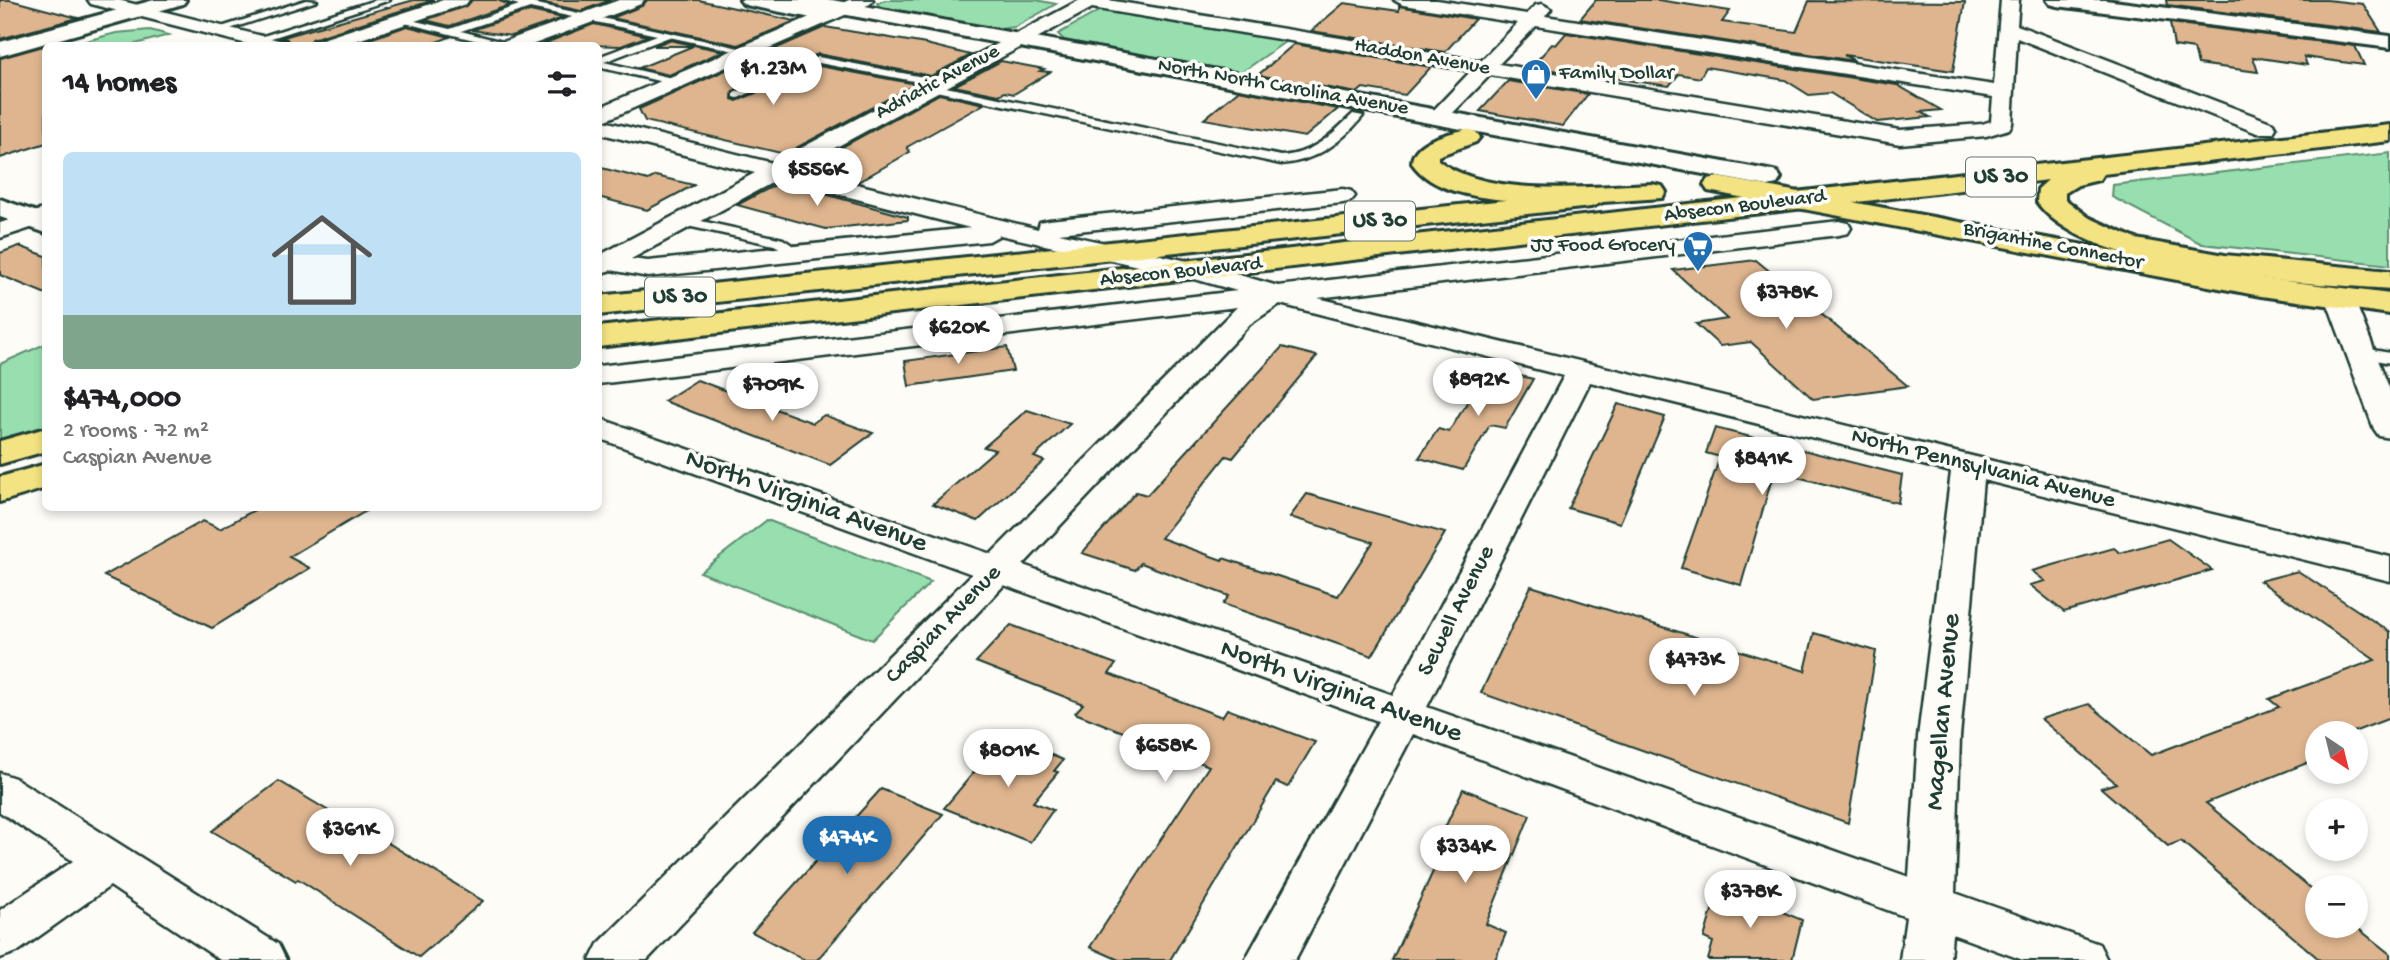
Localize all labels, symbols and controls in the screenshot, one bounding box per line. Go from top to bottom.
street label: Haddon Avenue [1352,34,1493,82]
street label: Adriatic Avenue [872,39,1005,126]
pin: $1.23M [716,48,830,107]
street label: North North Carolina Avenue [1156,54,1411,123]
text: $1.23M [740,56,806,83]
shop icon: Family Dollar [1519,57,1553,101]
place label: Family Dollar [1558,62,1675,87]
icon: filters [543,65,581,103]
text: 14 homes [63,67,176,102]
pin: $556K [768,148,866,208]
text: $556K [788,157,846,184]
road number: US 30 [1966,158,2036,196]
street label: Absecon Boulevard [1663,184,1829,229]
icon: home [259,197,385,323]
road number: US 30 [1345,202,1415,241]
street label: Brigantine Connector [1960,217,2146,277]
supermarket icon: JJ Food Grocery [1681,229,1715,273]
place label: JJ Food Grocery [1531,234,1675,259]
street label: Absecon Boulevard [1099,252,1265,294]
pin: $378K [1737,272,1835,331]
road number: US 30 [645,278,715,316]
text: $378K [1756,280,1816,307]
pin: $620K [909,306,1007,366]
text: $620K [929,315,988,342]
pin: $892K [1429,358,1527,418]
pin: $709K [723,364,821,423]
text: $892K [1449,367,1507,394]
text: $709K [742,372,802,399]
text: $474,000 [63,383,181,418]
text: 2 rooms · 72 m² [63,418,209,445]
street label: North Pennsylvania Avenue [1848,422,2119,516]
pin: $841K [1713,438,1811,497]
street label: North Virginia Avenue [680,443,932,561]
text: Caspian Avenue [63,445,211,472]
text: $841K [1734,446,1790,473]
street label: Sewell Avenue [1412,540,1503,681]
street label: Caspian Avenue [880,559,1009,691]
street label: Magellan Avenue [1919,612,1969,812]
street label: North Virginia Avenue [1215,633,1467,751]
pin: $473K [1645,638,1743,698]
text: $473K [1665,647,1723,674]
north arrow [2305,721,2368,784]
map controls [2305,721,2368,938]
pin: $658K [1116,724,1214,784]
pin: $801K [959,730,1057,789]
text: $658K [1135,733,1195,760]
text: $801K [979,738,1037,765]
button: + [2305,798,2368,861]
pin: $361K [301,808,399,868]
pin: $474K [798,816,896,876]
text: $361K [322,817,378,844]
text: $474K [819,825,875,852]
pin: $334K [1416,826,1514,885]
text: $334K [1436,834,1494,861]
pin: $378K [1701,870,1799,930]
button: − [2305,875,2368,938]
text: $378K [1720,879,1780,906]

